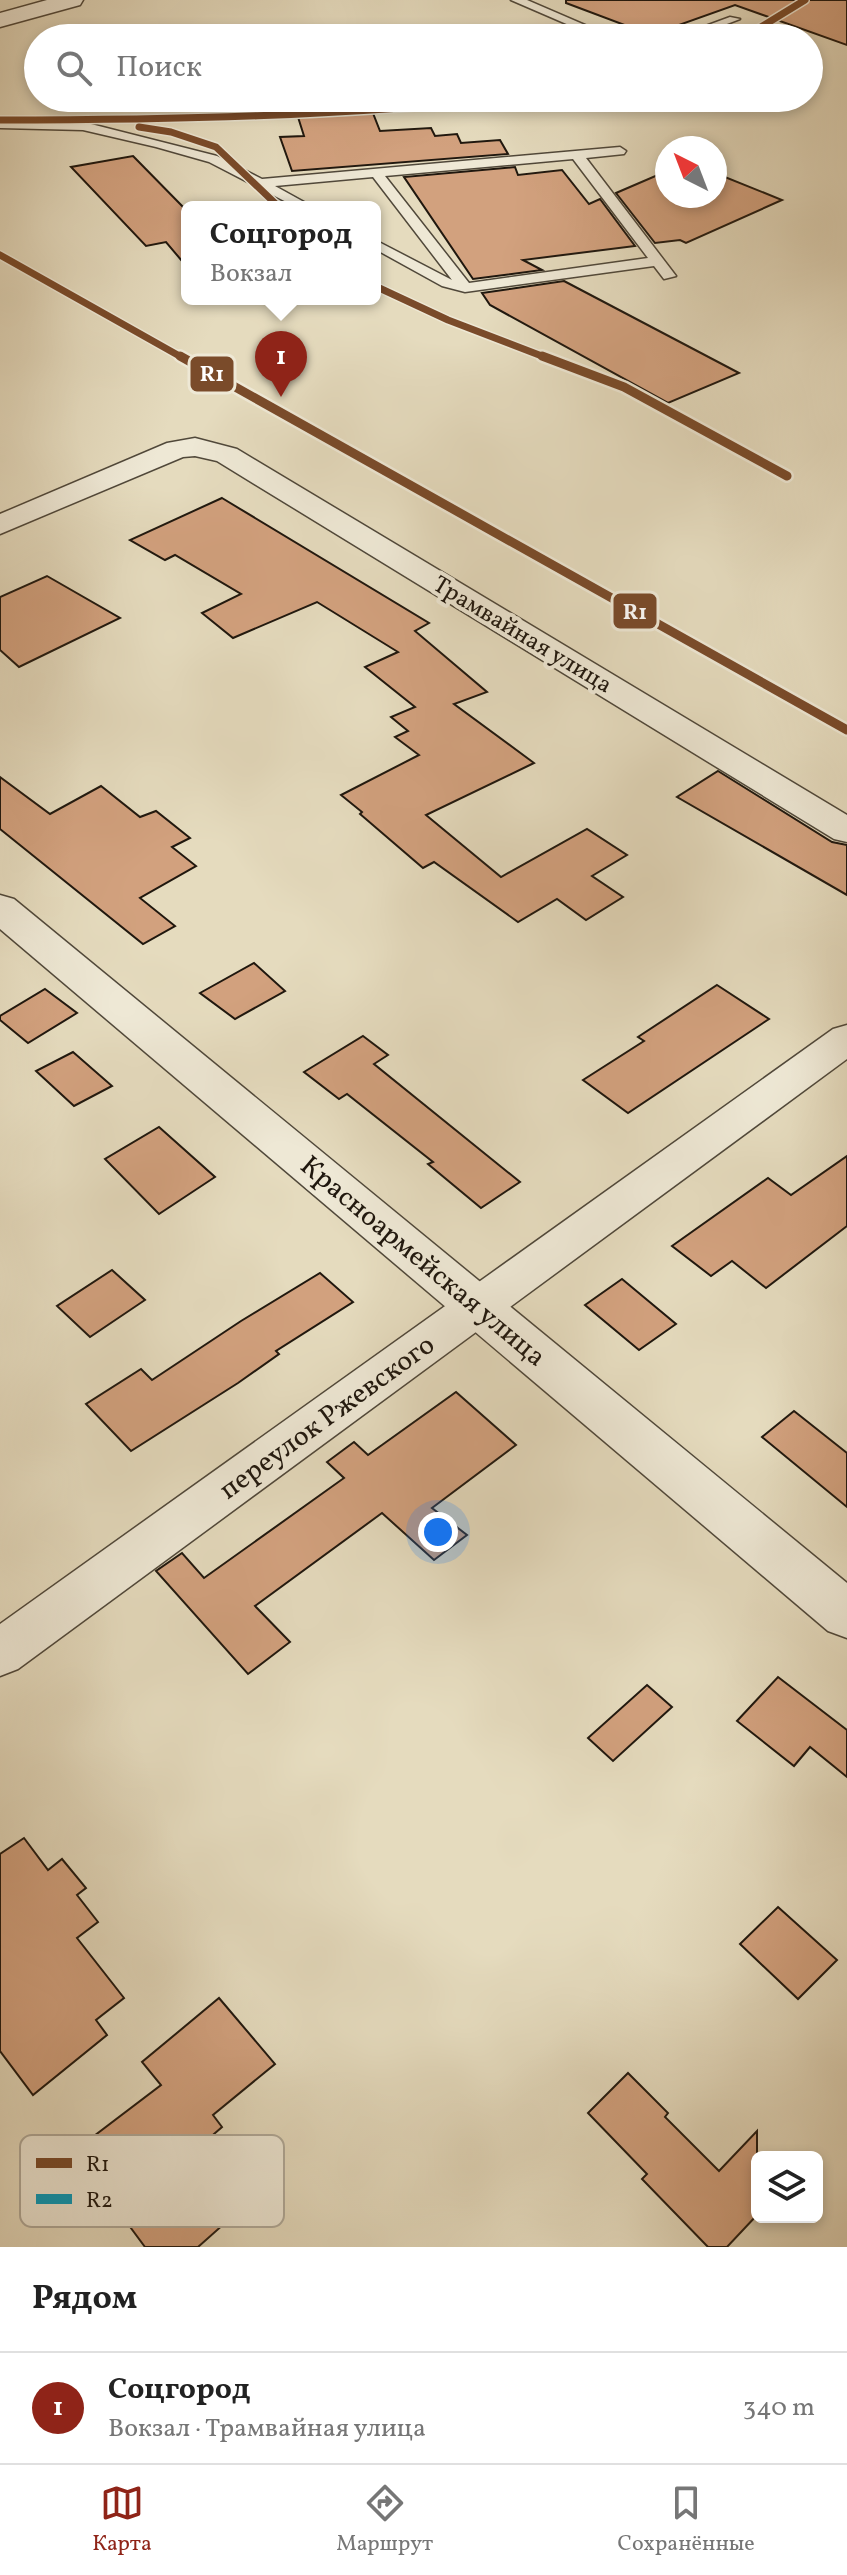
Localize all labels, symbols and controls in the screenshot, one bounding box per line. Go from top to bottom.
search box [24,24,823,112]
icon: search [52,46,96,90]
text: Поиск [116,47,202,89]
north arrow [655,136,727,208]
popup [181,201,381,305]
text: Соцгород [210,214,352,256]
text: Вокзал [210,256,292,292]
pin: 1 [255,331,307,397]
line badge: R1 [189,355,235,393]
text: R1 [200,360,224,391]
street label: Трамвайная улица [426,569,618,703]
line badge: R1 [612,592,658,630]
text: R1 [623,598,647,629]
street label: Красноармейская улица [291,1147,554,1377]
street label: переулок Ржевского [212,1326,443,1510]
your location [418,1512,458,1552]
legend [20,2135,284,2227]
text: R1 [86,2150,110,2181]
map controls [751,2151,823,2223]
button: layers [751,2151,823,2223]
text: R2 [86,2186,113,2217]
text: Рядом [32,2276,137,2323]
text: Соцгород [108,2369,250,2411]
text: 1 [53,2390,63,2426]
text: 340 m [743,2390,815,2426]
text: Вокзал · Трамвайная улица [108,2411,426,2447]
tab: Карта [92,2481,152,2560]
tab: Маршрут [336,2481,433,2560]
tab: Сохранённые [618,2481,755,2560]

